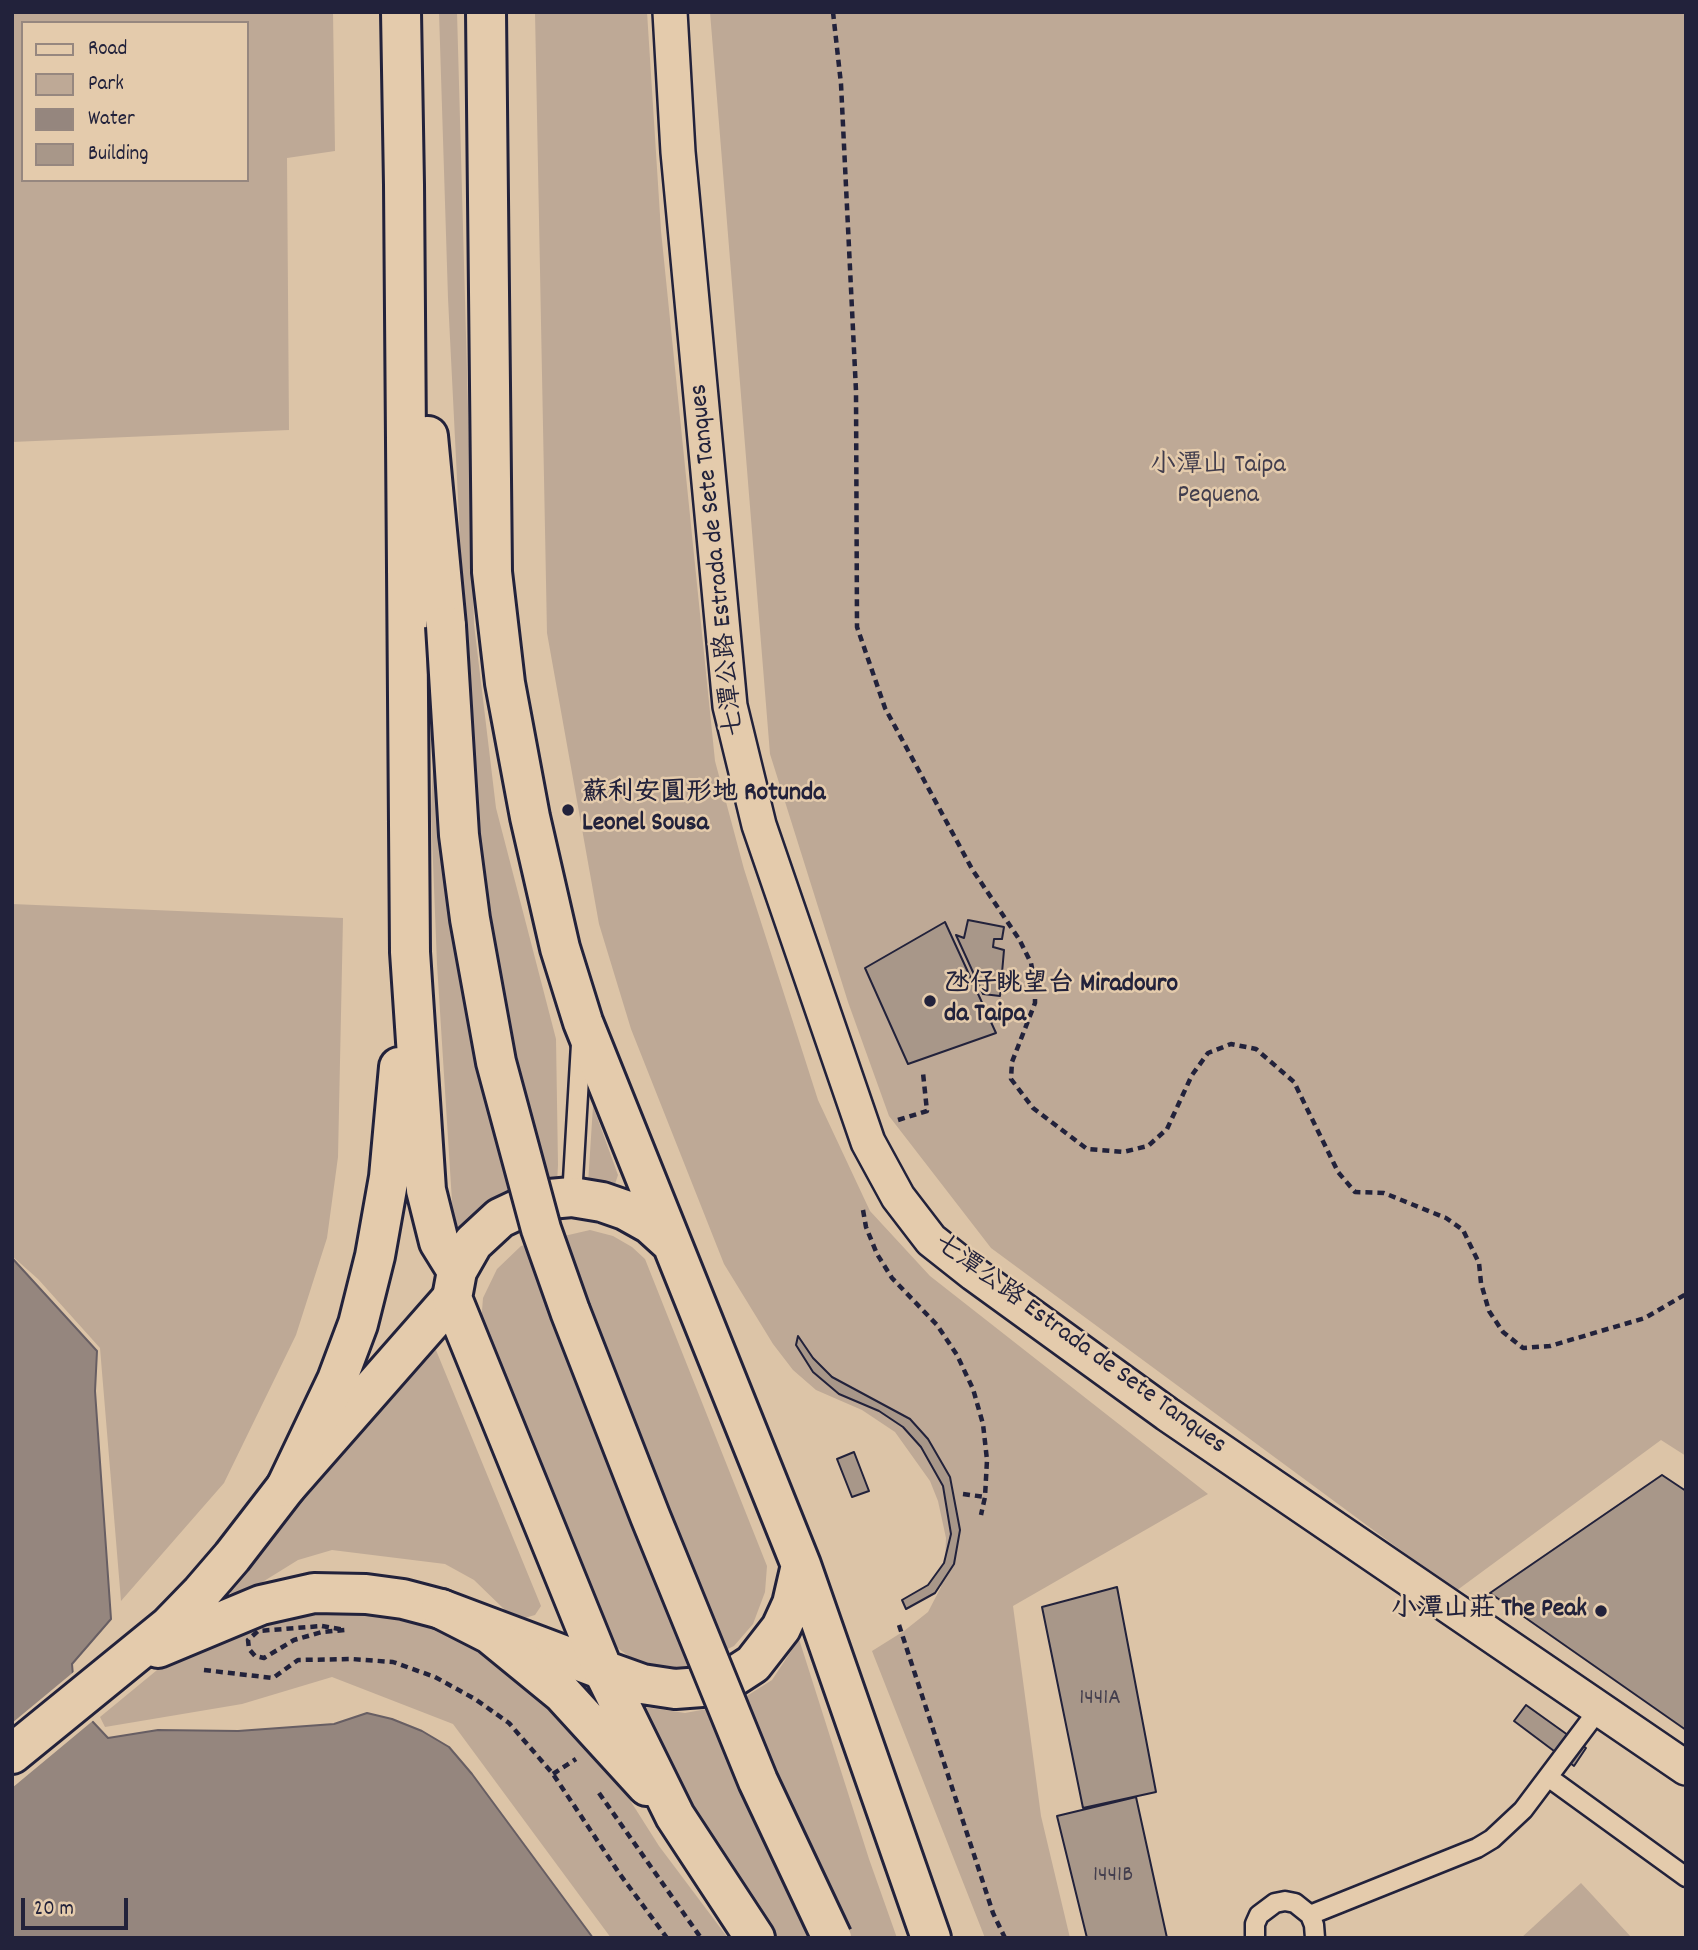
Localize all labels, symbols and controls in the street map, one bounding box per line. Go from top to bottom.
legend [21,21,248,182]
text: Road [88,35,127,65]
text: Park [88,70,124,100]
text: Water [88,105,135,135]
text: Building [88,140,148,170]
street label: 七潭公路 Estrada de Sete Tanques [685,382,753,738]
park label: 小潭山 Taipa Pequena [1150,451,1286,512]
place label: 蘇利安圓形地 Rotunda Leonel Sousa [582,779,825,840]
marker: 蘇利安圓形地 Rotunda Leonel Sousa [560,802,576,818]
place label: 氹仔眺望台 Miradouro da Taipa [944,970,1178,1032]
marker: 氹仔眺望台 Miradouro da Taipa [922,993,938,1009]
street label: 七潭公路 Estrada de Sete Tanques [927,1229,1231,1463]
place label: 小潭山莊 The Peak [1391,1595,1587,1627]
marker: 小潭山莊 The Peak [1593,1603,1609,1619]
house number: 1441A [1079,1686,1121,1714]
house number: 1441B [1093,1863,1133,1891]
scale bar [24,1884,131,1928]
text: 20 m [34,1895,74,1925]

